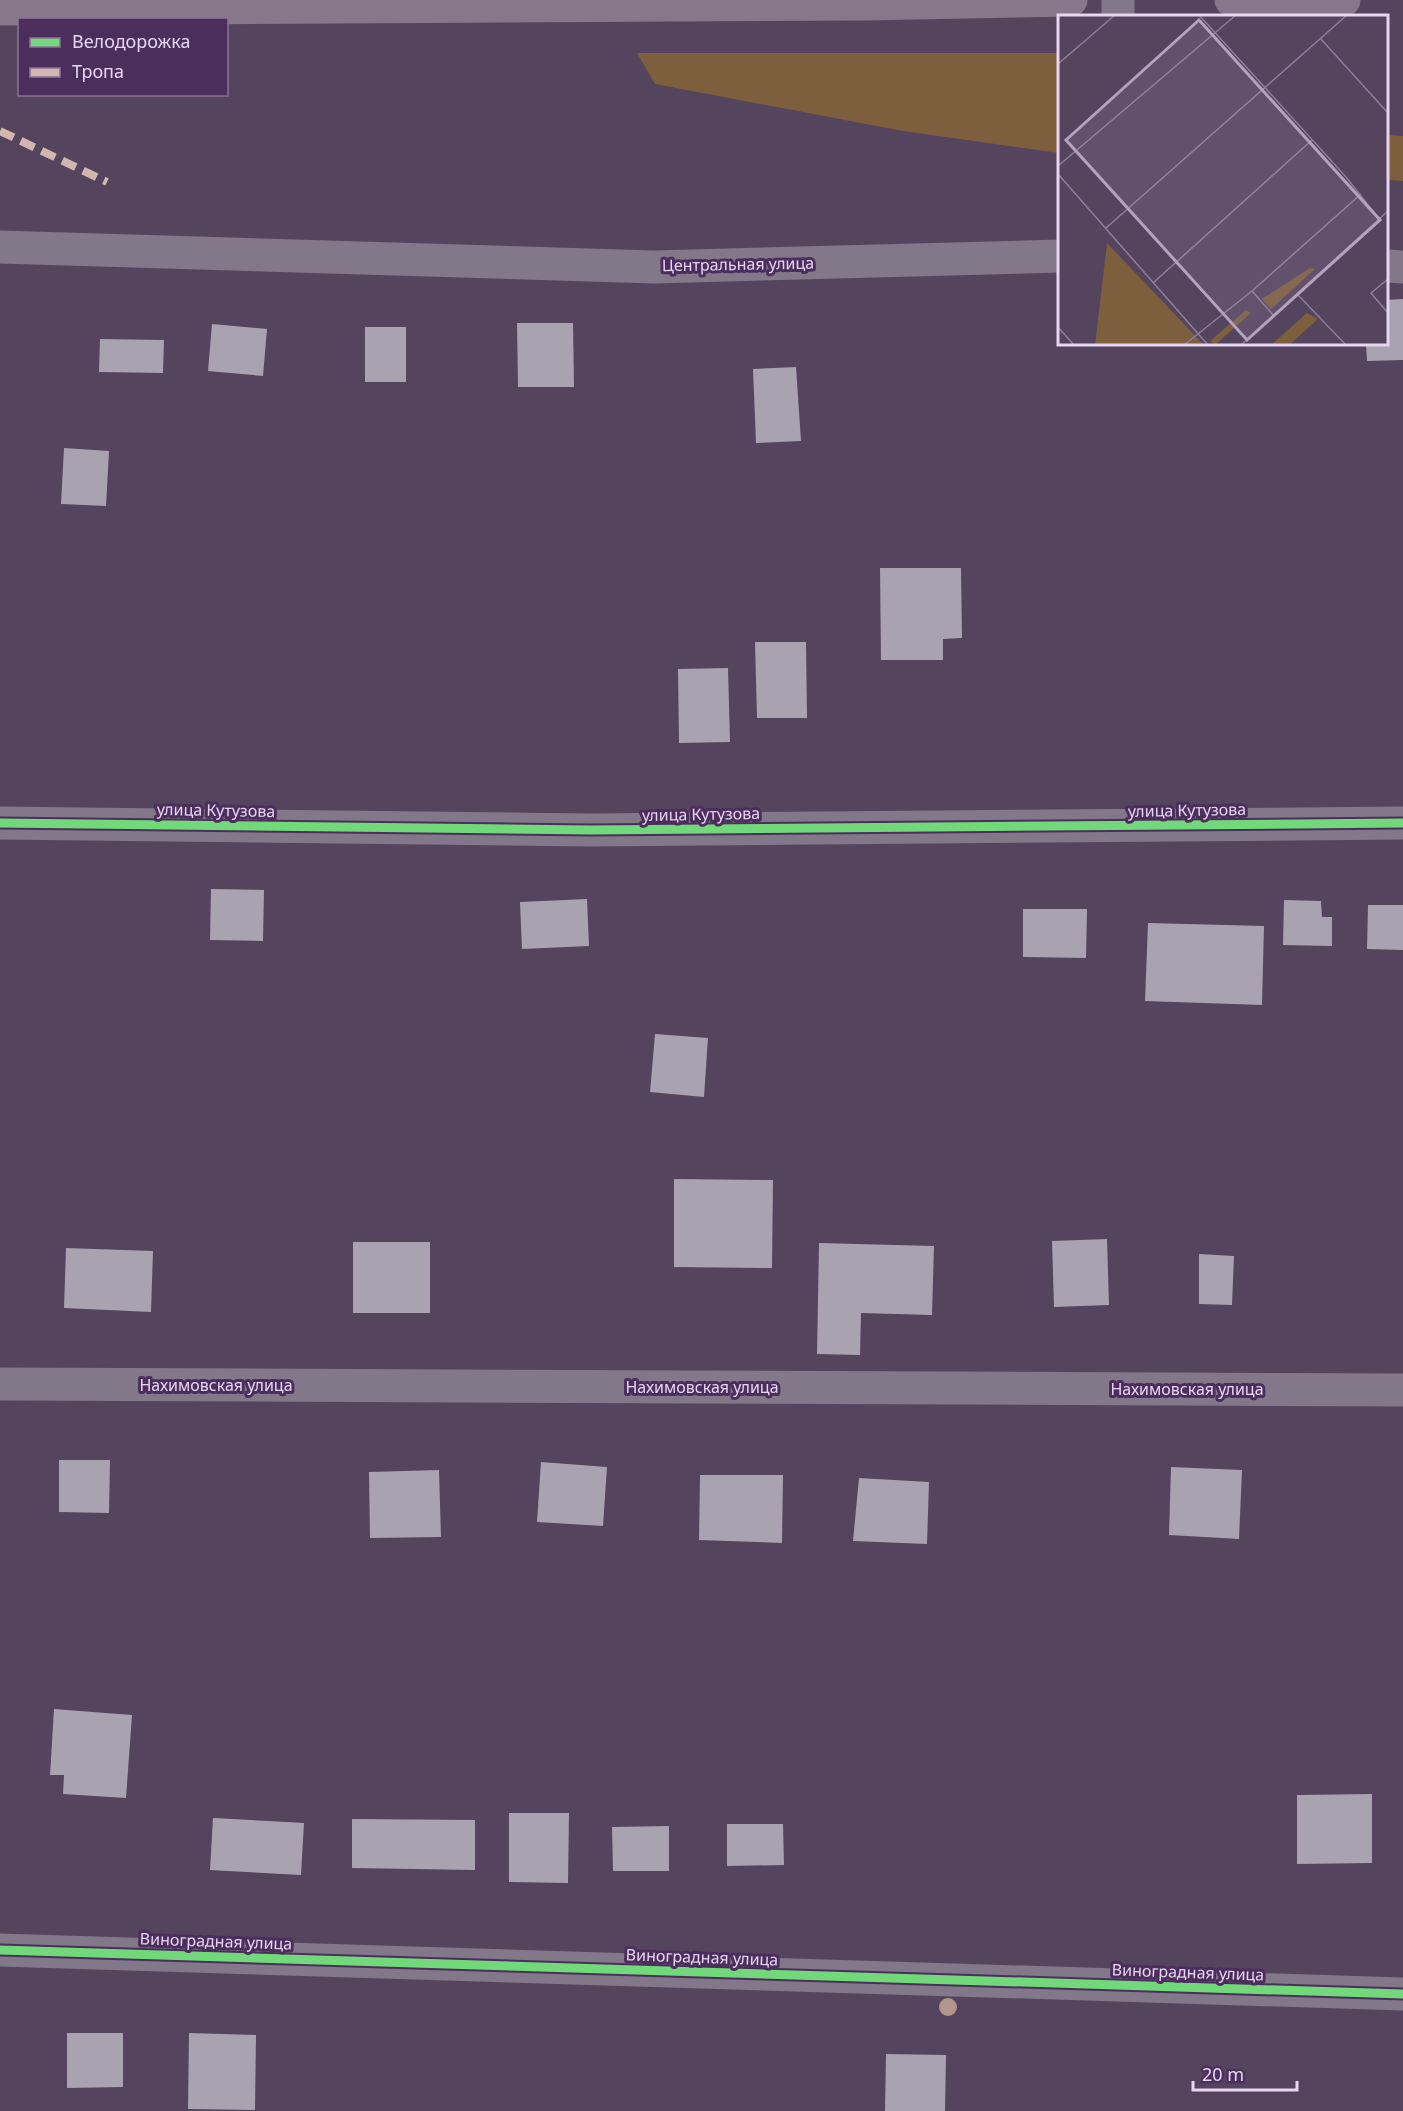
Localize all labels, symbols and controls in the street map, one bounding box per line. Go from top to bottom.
inset map [1058,15,1388,345]
legend [18,18,228,96]
text: Велодорожка [72,29,190,53]
text: Тропа [72,59,124,83]
street label: Центральная улица [662,252,814,276]
street label: улица Кутузова [157,798,275,822]
street label: улица Кутузова [1128,798,1246,822]
street label: улица Кутузова [642,802,760,826]
street label: Нахимовская улица [139,1374,293,1396]
street label: Нахимовская улица [625,1376,779,1398]
street label: Нахимовская улица [1110,1378,1264,1400]
street label: Виноградная улица [139,1927,293,1955]
street label: Виноградная улица [625,1943,779,1971]
street label: Виноградная улица [1111,1958,1265,1986]
scale bar [1193,2054,1296,2092]
text: 20 m [1202,2062,1244,2086]

